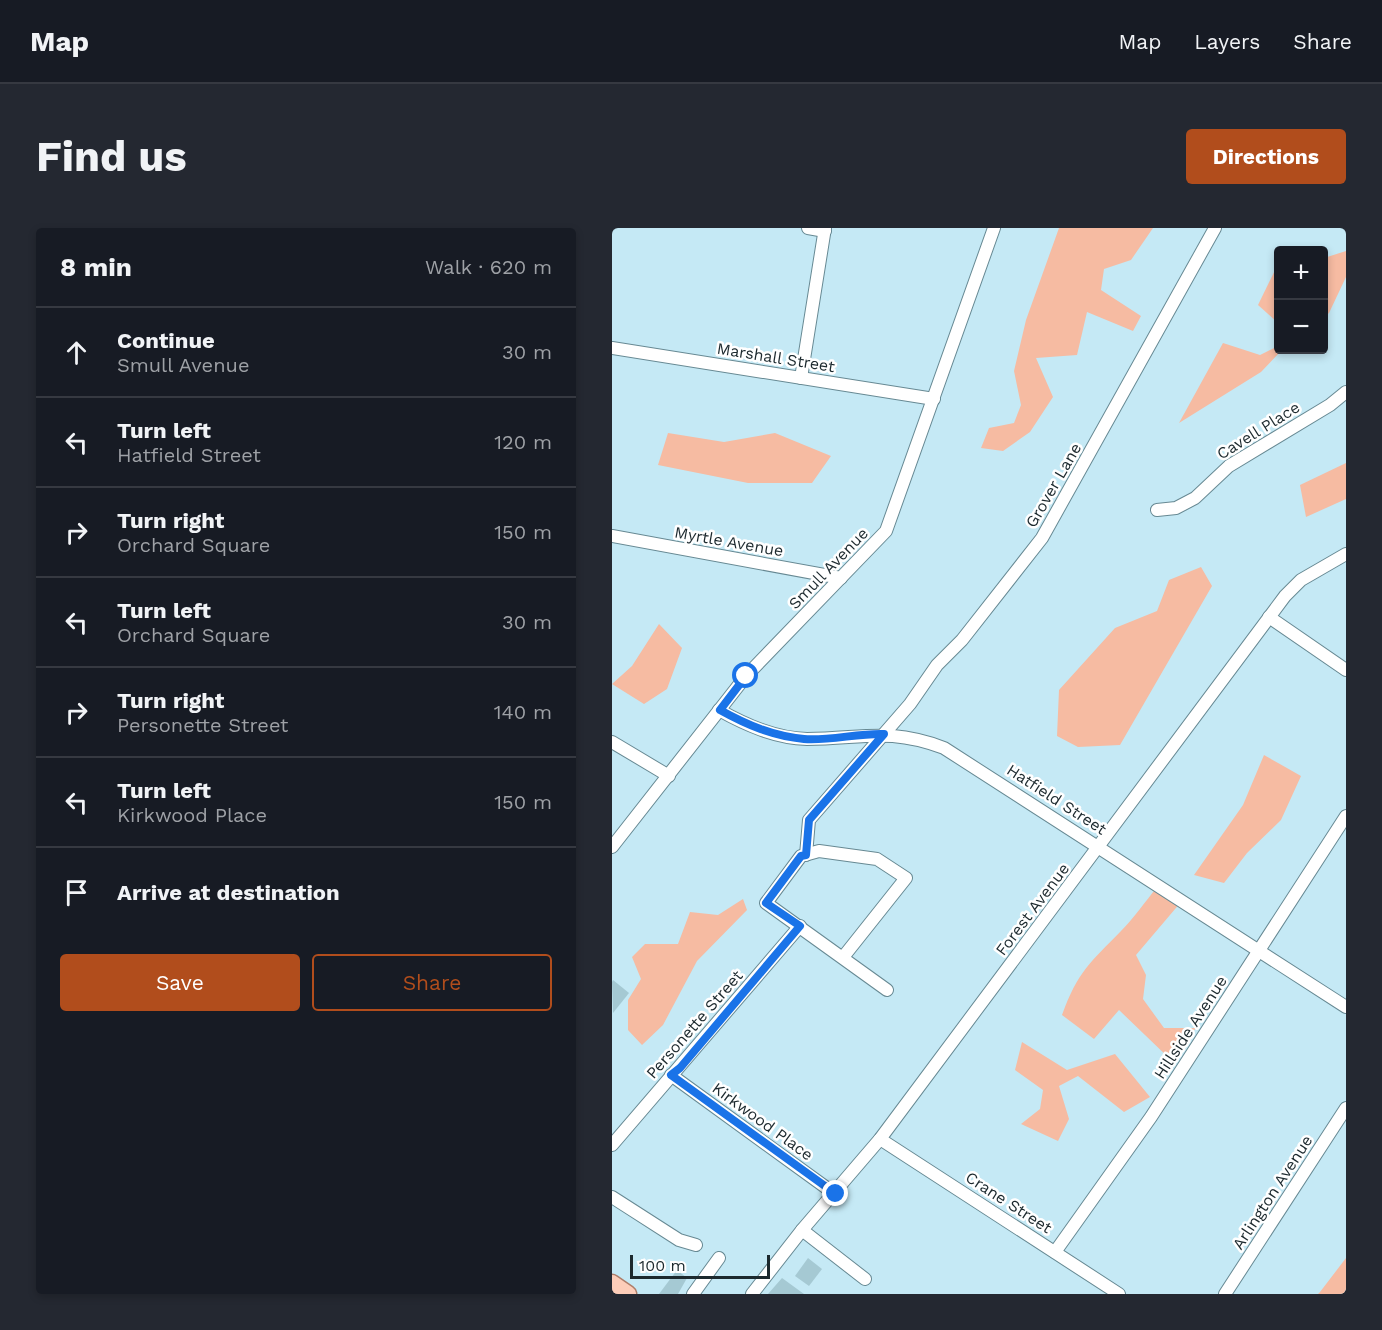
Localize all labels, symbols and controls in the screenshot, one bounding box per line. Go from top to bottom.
text: Map [30,25,89,58]
text: Map [1118,29,1161,54]
text: Layers [1194,29,1260,54]
text: Share [1293,29,1352,54]
button: Directions [1186,129,1346,184]
text: Find us [36,132,187,181]
map controls [1274,246,1328,354]
button: + [1274,246,1328,300]
text: 8 min [60,252,132,282]
text: Walk · 620 m [425,255,552,279]
button: − [1274,300,1328,354]
text: Continue [117,328,215,353]
icon: ahead [60,336,93,369]
street label: Marshall Street [716,339,836,376]
text: 30 m [502,340,552,364]
text: Smull Avenue [117,353,249,377]
street label: Cavell Place [1213,397,1303,463]
text: Turn left [117,418,211,443]
icon: left [60,426,93,459]
text: 120 m [494,430,552,454]
street label: Grover Lane [1022,440,1085,531]
text: Hatfield Street [117,443,261,467]
text: Turn right [117,508,224,533]
icon: right [60,516,93,549]
text: 150 m [494,520,552,544]
street label: Myrtle Avenue [673,523,785,560]
street label: Smull Avenue [785,524,872,613]
text: Orchard Square [117,533,270,557]
text: Turn left [117,598,211,623]
icon: left [60,606,93,639]
text: 30 m [502,610,552,634]
text: Orchard Square [117,623,270,647]
route start [732,662,758,688]
text: Turn right [117,688,224,713]
icon: right [60,696,93,729]
text: 140 m [494,700,552,724]
text: Personette Street [117,713,289,737]
street label: Hatfield Street [1003,760,1110,839]
text: Turn left [117,778,211,803]
icon: left [60,786,93,819]
text: 150 m [494,790,552,814]
text: Kirkwood Place [117,803,267,827]
street label: Forest Avenue [992,859,1073,959]
icon: arrive [60,876,93,909]
text: Arrive at destination [117,880,340,905]
button: Save [60,954,300,1011]
button: Share [312,954,552,1011]
street label: Personette Street [642,966,747,1082]
street label: Hillside Avenue [1150,972,1231,1082]
street label: Kirkwood Place [709,1078,817,1164]
street label: Arlington Avenue [1228,1132,1316,1253]
street label: Crane Street [962,1167,1056,1238]
route end [822,1180,848,1206]
scale bar [630,1252,770,1280]
text: 100 m [639,1256,686,1275]

